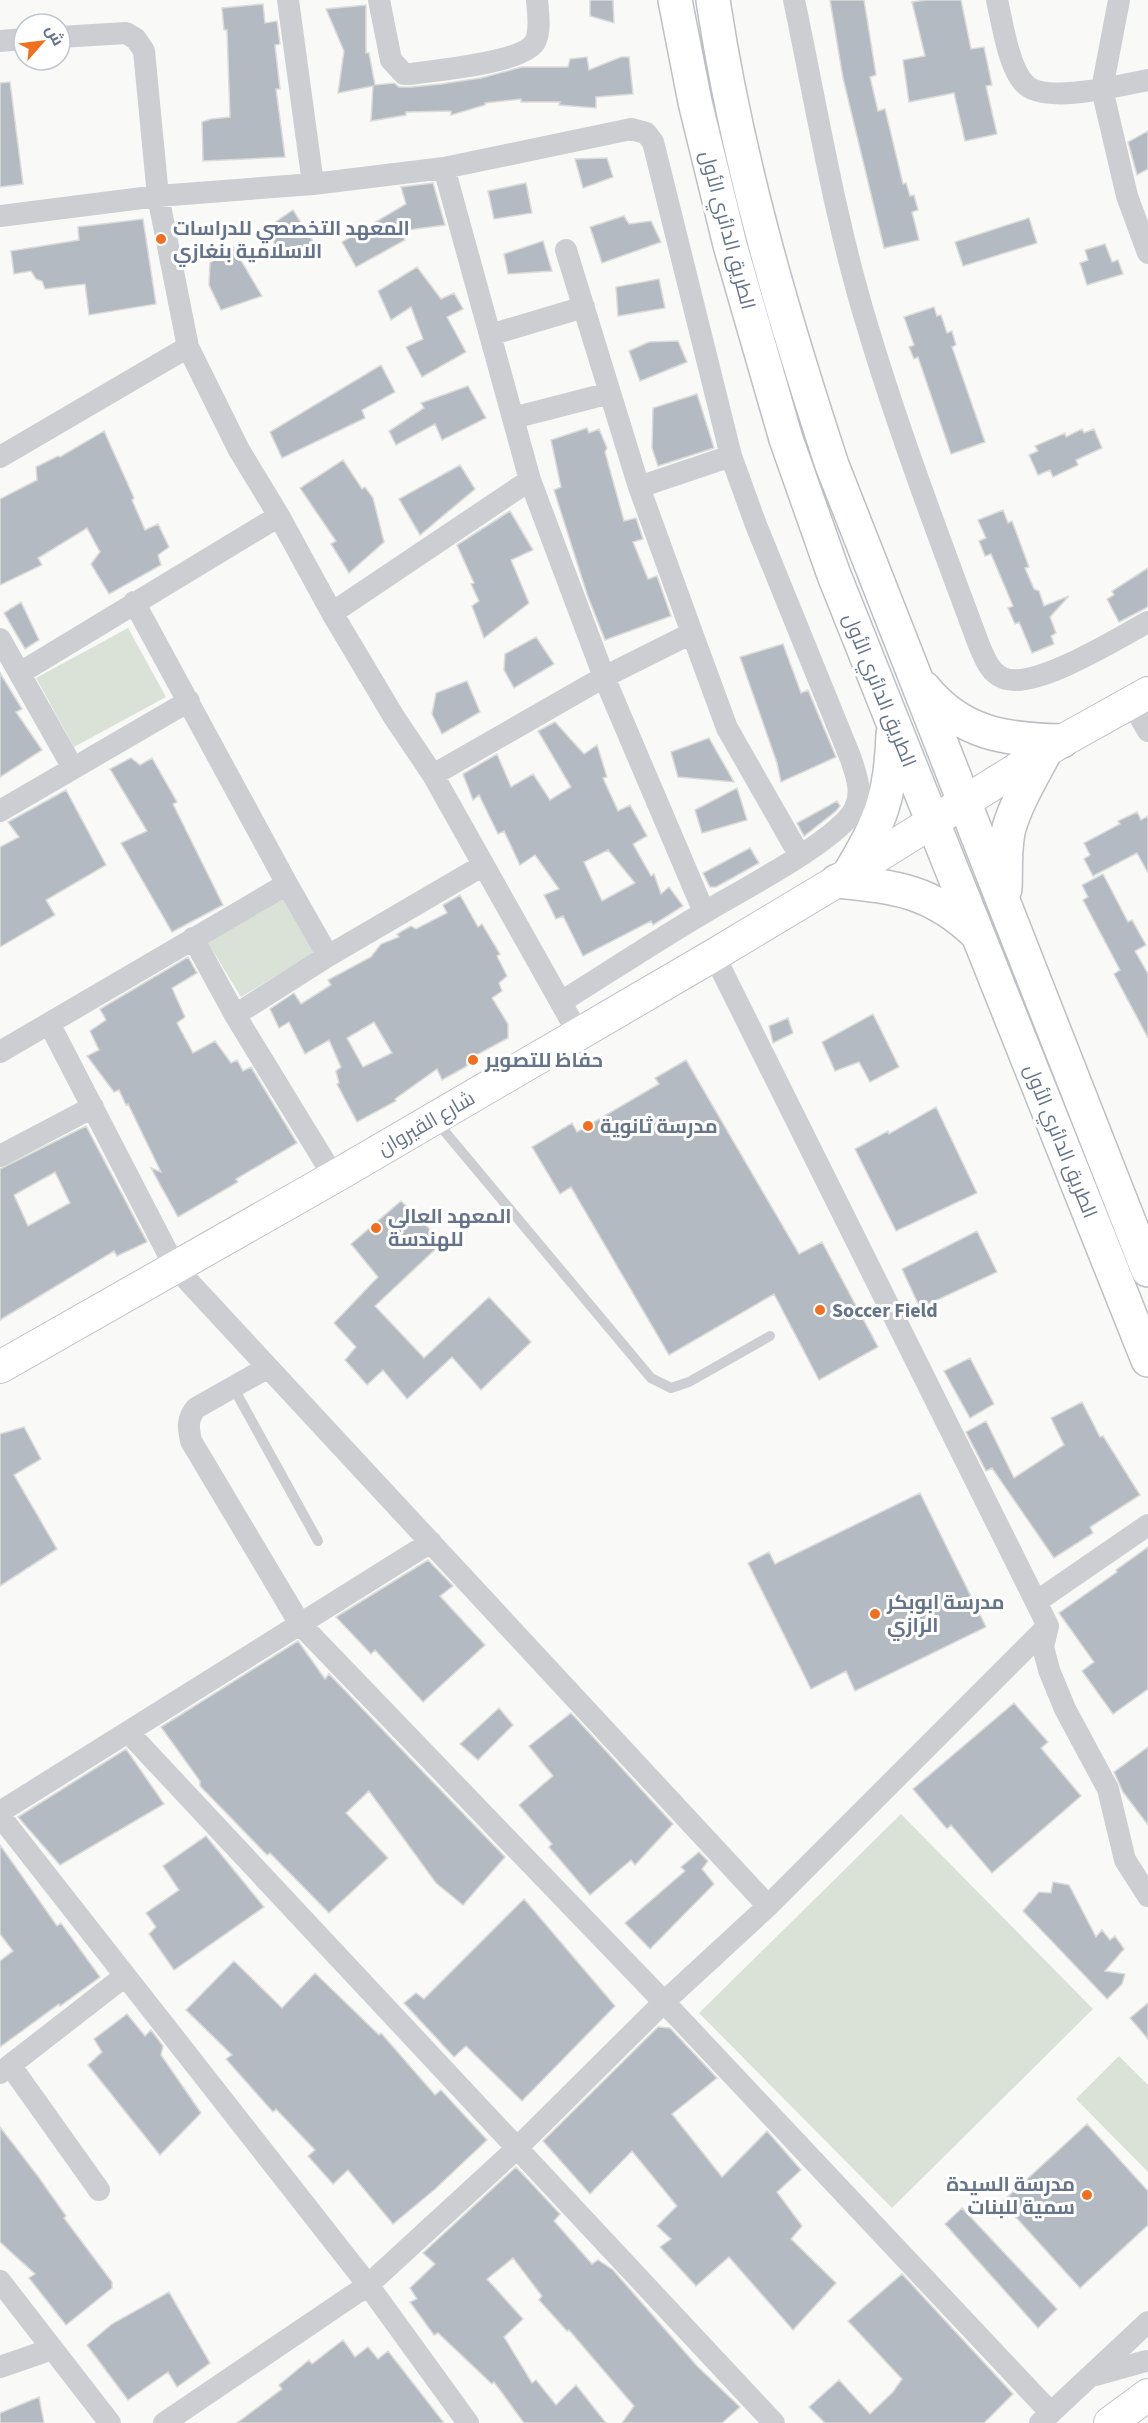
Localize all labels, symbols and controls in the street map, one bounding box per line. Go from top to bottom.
north arrow [12,12,72,72]
text: ش [40,21,69,50]
street label: الطريق الدائري الأول [691,148,762,313]
place label: المعهد التخصصي للدراسات الاسلامية بنغازي [173,215,410,267]
marker: المعهد التخصصي للدراسات الاسلامية بنغازي [154,232,168,246]
street label: الطريق الدائري الأول [835,609,923,772]
place label: حفاظ للتصوير [484,1047,603,1075]
marker: حفاظ للتصوير [466,1053,480,1067]
street label: الطريق الدائري الأول [1016,1060,1104,1223]
street label: شارع القيروان [373,1085,480,1163]
place label: مدرسة ثانوية [600,1113,718,1141]
marker: مدرسة ثانوية [581,1119,595,1133]
place label: المعهد العالي للهندسة [388,1203,512,1254]
marker: المعهد العالي للهندسة [369,1221,383,1235]
place label: Soccer Field [832,1297,938,1325]
marker: Soccer Field [813,1303,827,1317]
place label: مدرسة ابوبكر الرازي [886,1589,1005,1641]
marker: مدرسة ابوبكر الرازي [868,1607,882,1621]
place label: مدرسة السيدة سمية للبنات [946,2171,1075,2222]
marker: مدرسة السيدة سمية للبنات [1080,2188,1094,2202]

